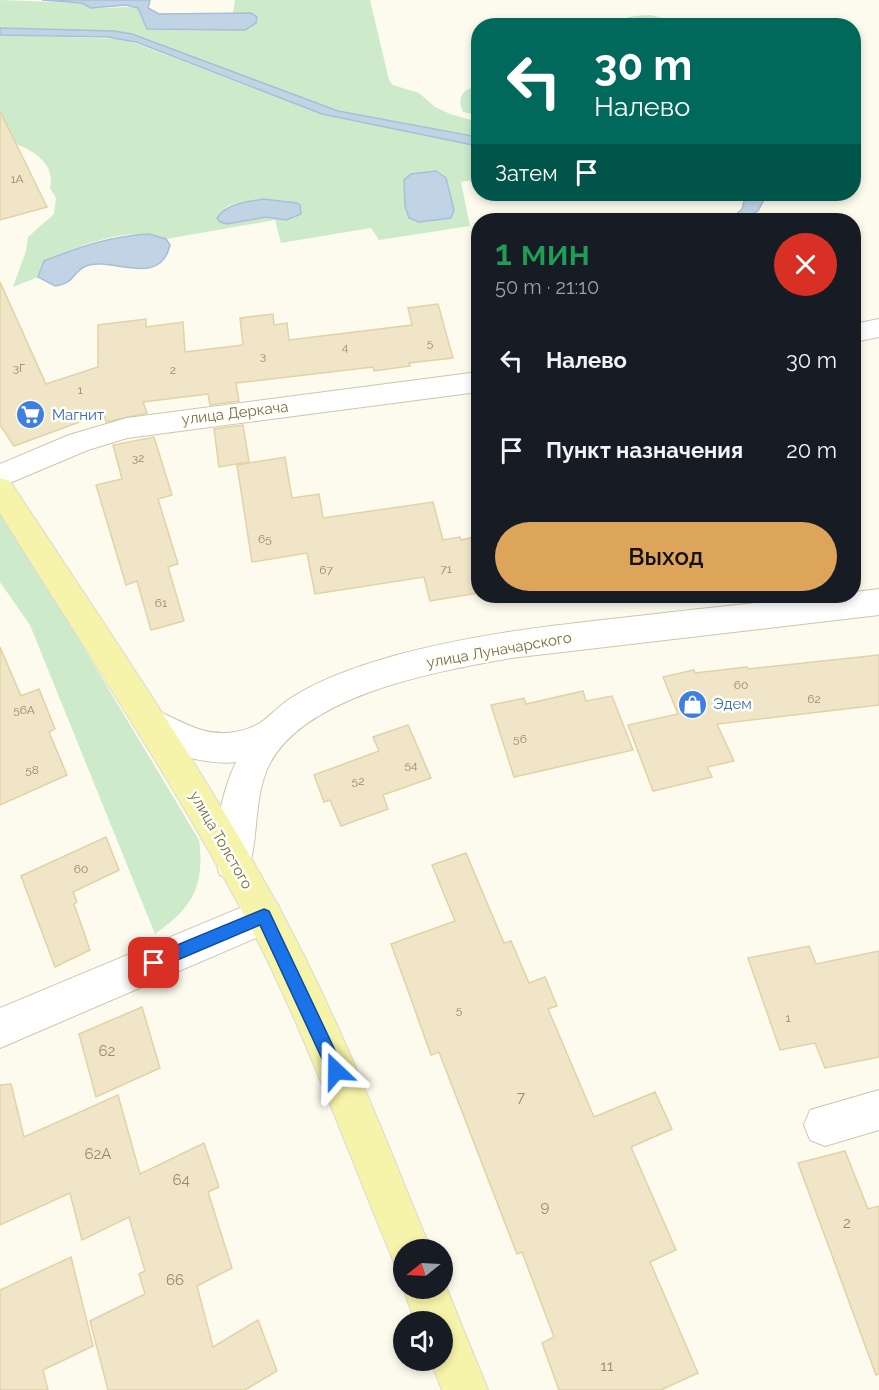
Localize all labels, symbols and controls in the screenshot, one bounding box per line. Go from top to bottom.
text: 30 m [594,41,692,90]
icon: left [495,42,573,120]
text: Налево [594,91,690,122]
icon: arrive [570,156,603,189]
text: Затем [495,160,558,186]
house number: 1А [10,172,24,186]
text: 1 мин [495,231,590,273]
button: close [774,233,837,296]
text: 50 m · 21:10 [495,275,599,299]
house number: 5 [427,336,434,350]
house number: 4 [342,340,349,354]
icon: left [495,344,528,377]
text: Налево [546,347,627,373]
text: 30 m [786,347,837,373]
house number: 3 [260,349,266,363]
house number: 3Г [13,361,25,375]
house number: 2 [170,363,176,377]
house number: 1 [77,383,83,397]
street label: улица Деркача [181,398,289,428]
supermarket icon: Магнит [15,399,47,431]
place label: Магнит [52,406,104,424]
icon: arrive [495,434,528,467]
text: Пункт назначения [546,437,743,463]
text: 20 m [786,437,837,463]
house number: 32 [132,451,144,465]
button: Выход [495,522,837,591]
house number: 65 [258,532,272,546]
house number: 71 [440,562,452,576]
house number: 67 [319,563,333,577]
house number: 61 [155,596,167,610]
street label: улица Луначарского [425,628,573,672]
house number: 60 [734,678,748,692]
shop icon: Эдем [676,688,708,720]
house number: 62 [807,692,821,706]
place label: Эдем [713,695,752,713]
house number: 56А [13,703,35,717]
house number: 56 [513,732,527,746]
house number: 54 [404,758,418,772]
house number: 58 [25,763,39,777]
house number: 52 [352,774,364,788]
street label: улица Толстого [186,788,256,892]
house number: 60 [74,862,88,876]
pin [128,937,179,988]
icon: arrive [137,946,170,979]
house number: 5 [456,1003,463,1017]
house number: 1 [785,1011,791,1025]
position arrow [304,1039,368,1103]
house number: 62 [99,1042,116,1060]
house number: 7 [517,1088,525,1106]
house number: 62А [84,1145,112,1163]
house number: 64 [172,1171,190,1189]
house number: 9 [541,1198,550,1216]
house number: 2 [843,1214,851,1232]
north arrow [393,1239,453,1299]
map controls [393,1239,453,1371]
house number: 66 [166,1271,184,1289]
button: sound [393,1311,453,1371]
house number: 11 [601,1357,614,1375]

